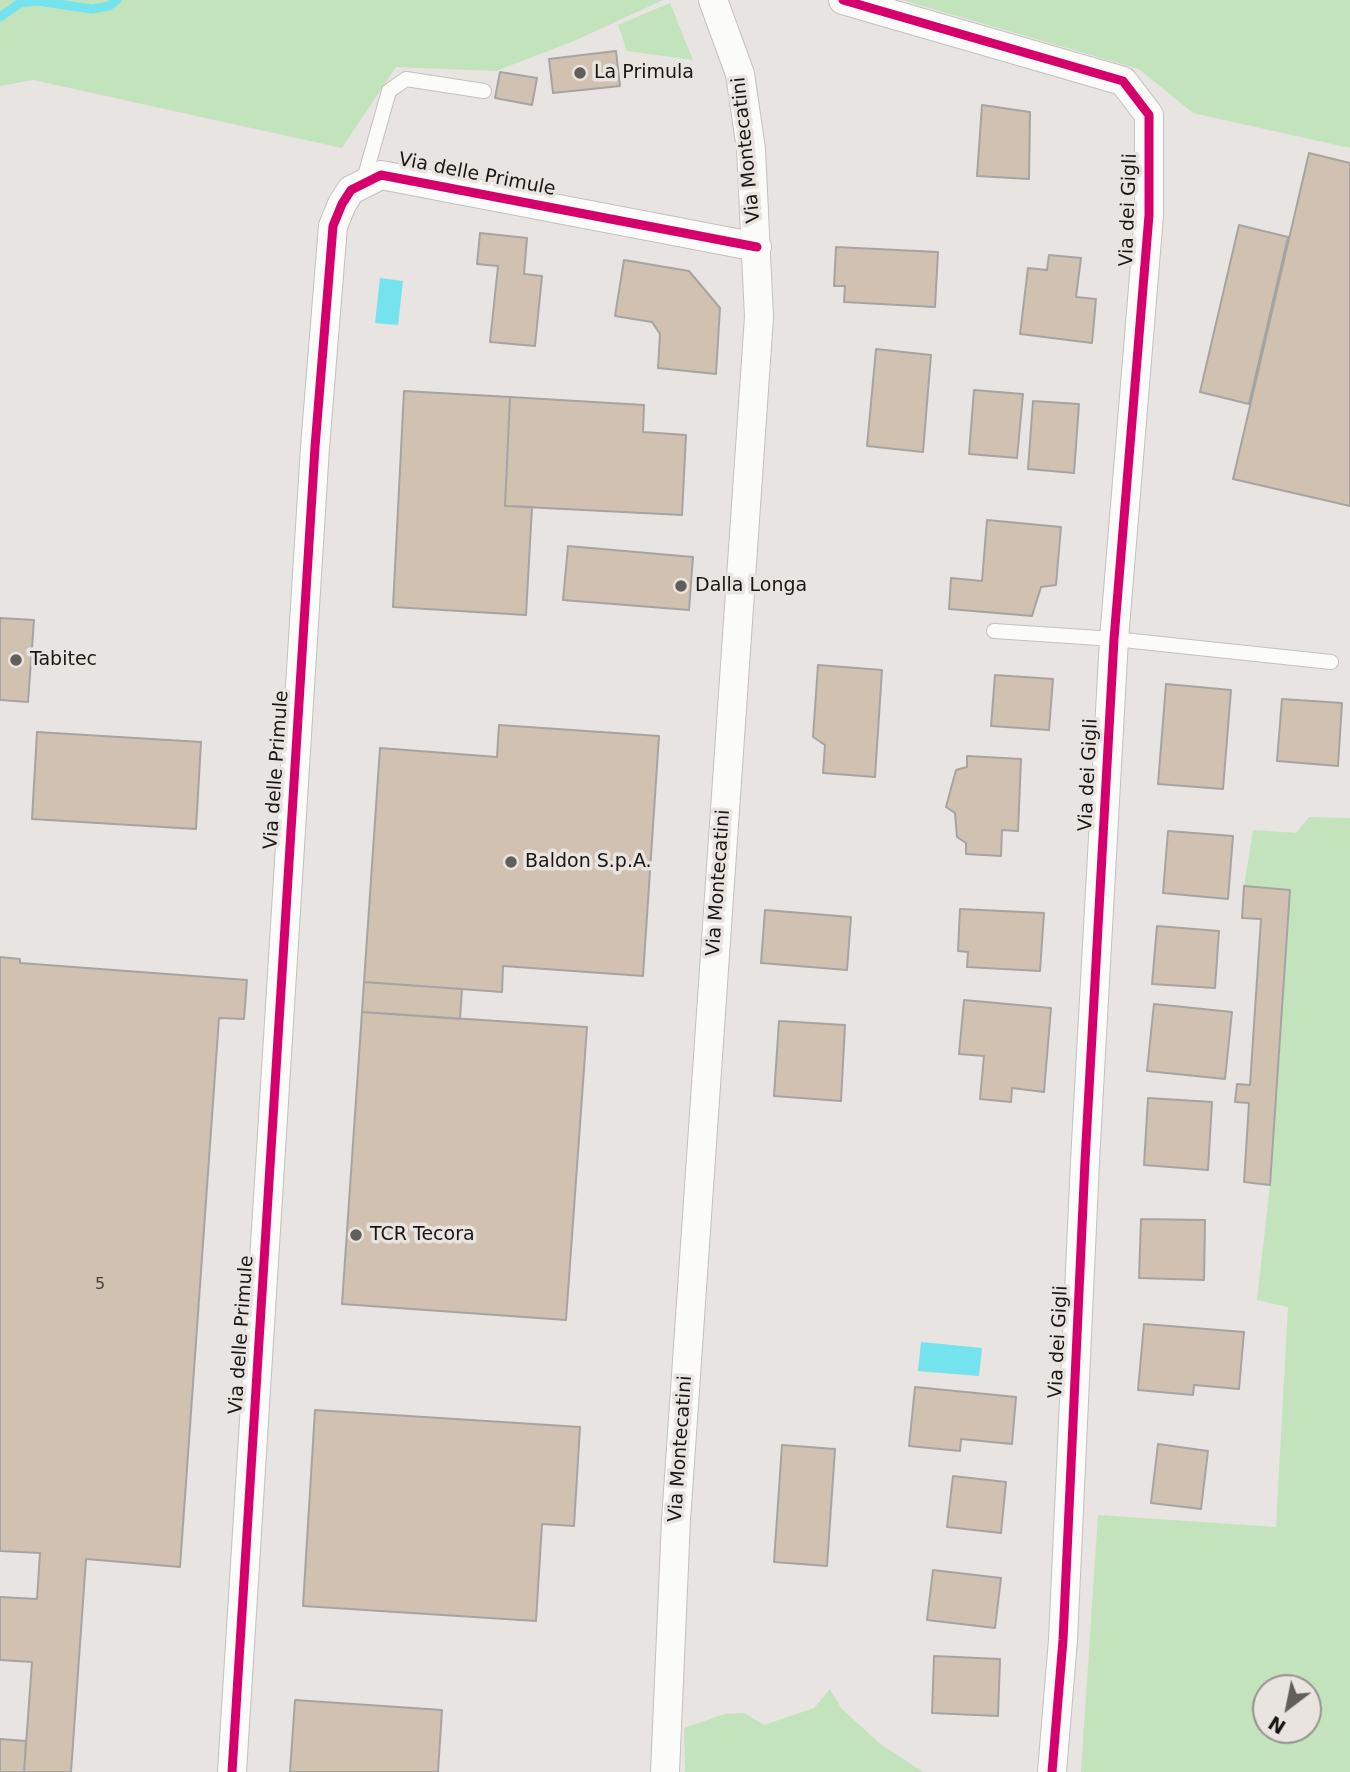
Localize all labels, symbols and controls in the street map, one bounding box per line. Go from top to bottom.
place label: La Primula [594,62,694,84]
marker: La Primula [572,65,588,81]
street label: Via Montecatini [728,76,766,224]
street label: Via delle Primule [397,149,557,201]
street label: Via dei Gigli [1116,153,1142,267]
place label: Dalla Longa [695,575,807,597]
marker: Dalla Longa [673,578,689,594]
place label: Tabitec [30,649,97,671]
marker: Tabitec [8,652,24,668]
street label: Via delle Primule [260,690,294,850]
street label: Via dei Gigli [1075,718,1103,832]
street label: Via Montecatini [703,809,735,957]
place label: Baldon S.p.A. [525,851,652,873]
marker: Baldon S.p.A. [503,854,519,870]
place label: TCR Tecora [370,1224,475,1246]
marker: TCR Tecora [348,1227,364,1243]
street label: Via delle Primule [225,1255,259,1415]
house number: 5 [95,1275,105,1295]
street label: Via dei Gigli [1045,1285,1073,1399]
street label: Via Montecatini [665,1375,697,1523]
north arrow [1252,1674,1322,1744]
text: N [1264,1712,1290,1739]

